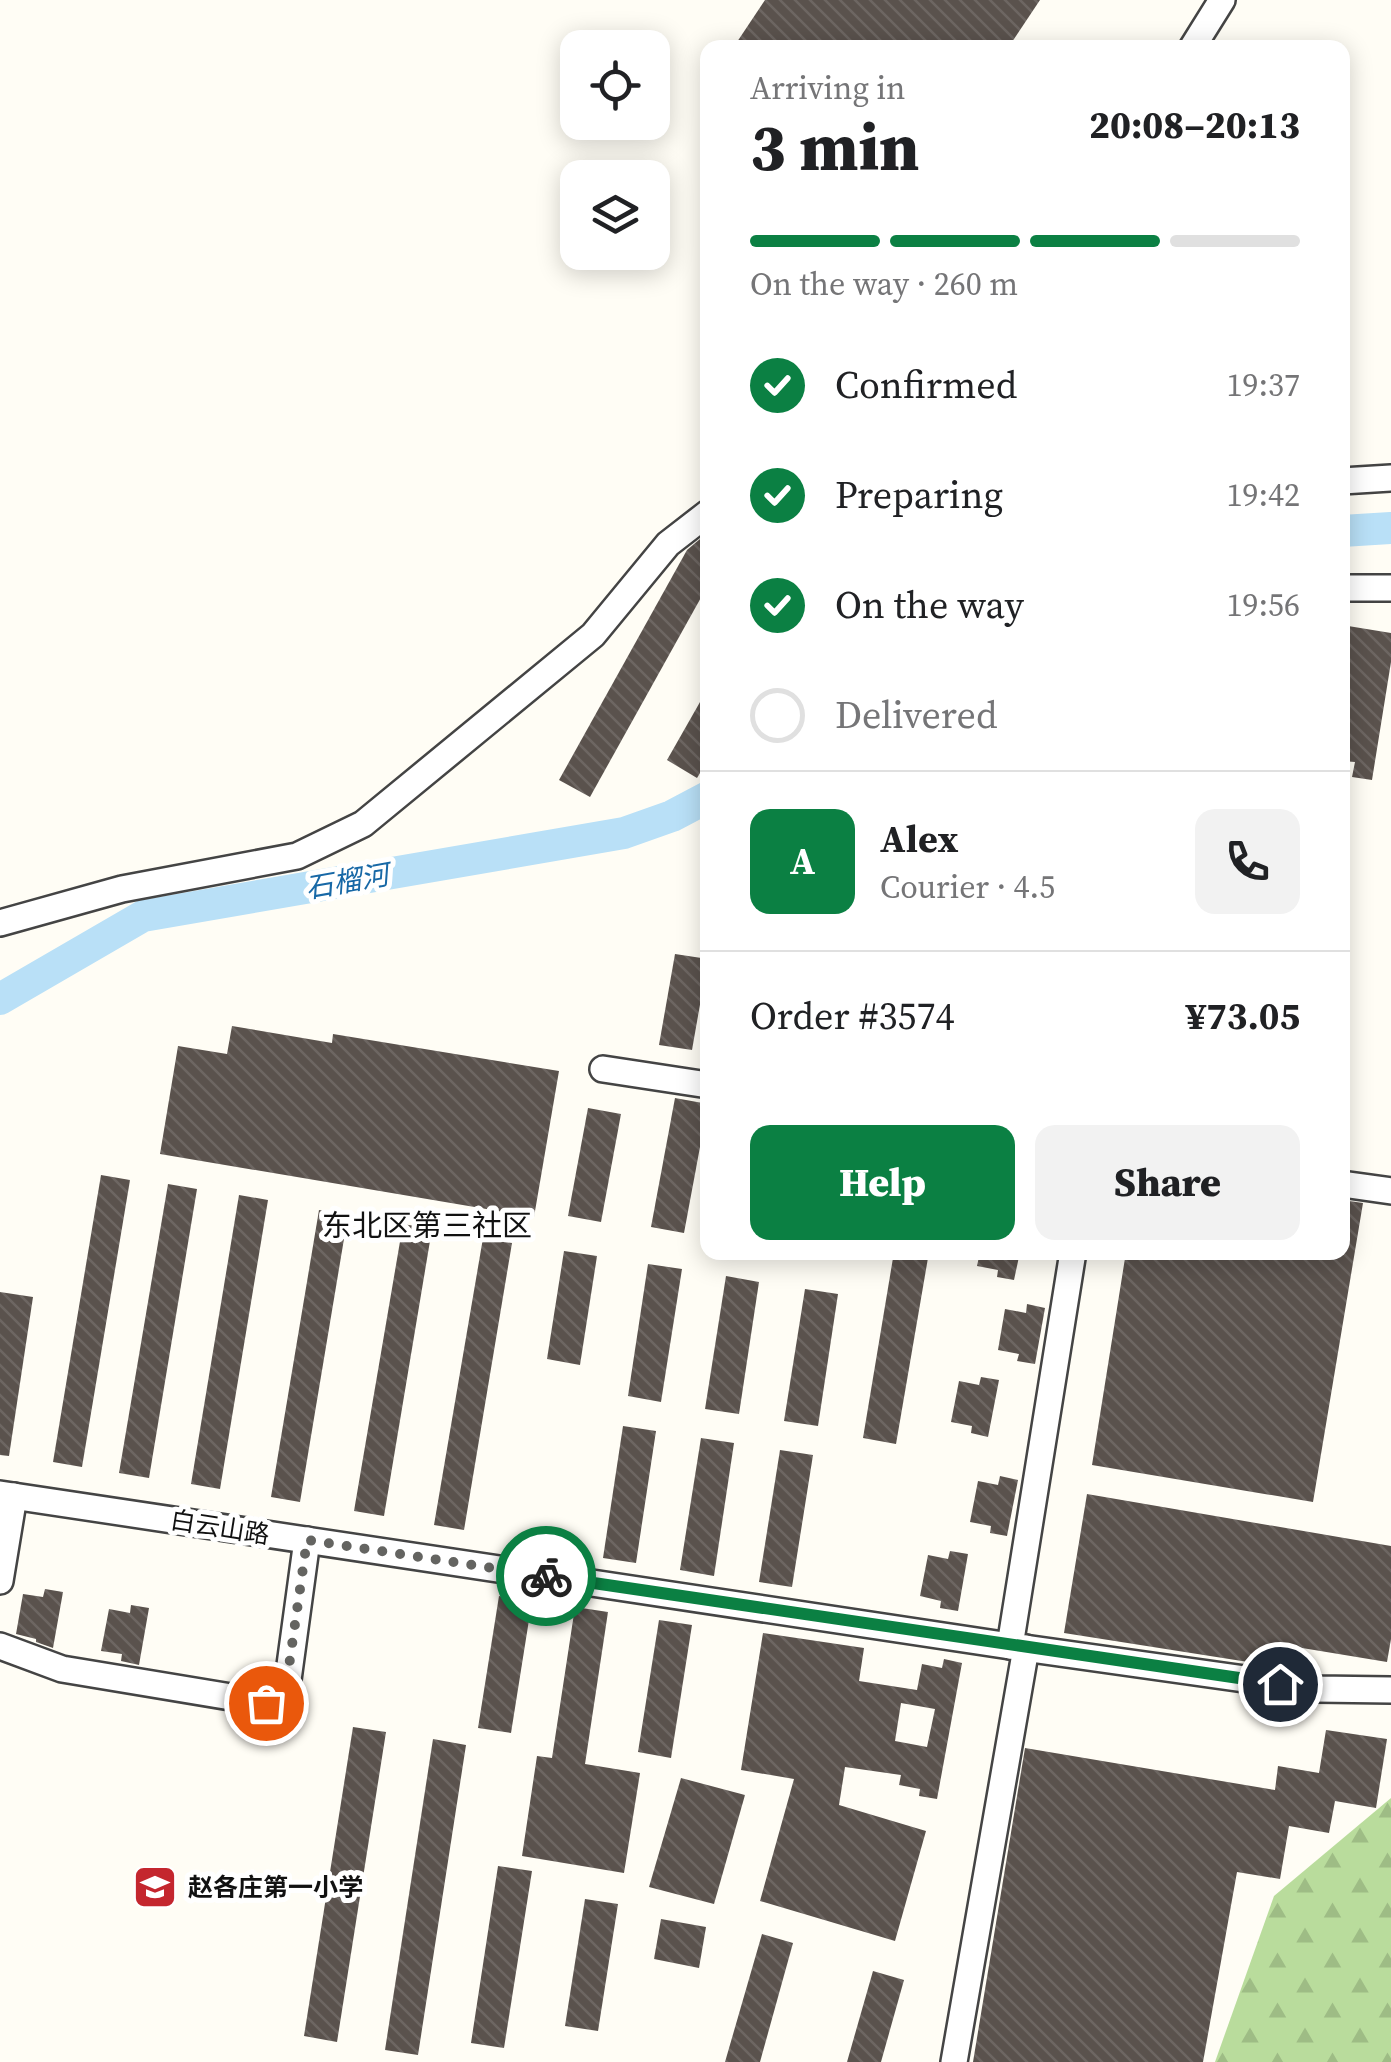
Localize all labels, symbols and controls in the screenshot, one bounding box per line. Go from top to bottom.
map controls [560,30,670,270]
button: locate [560,30,670,140]
text: Arriving in [750,66,905,110]
text: 20:08–20:13 [1089,99,1300,151]
text: 3 min [750,103,920,192]
button: layers [560,160,670,270]
text: On the way · 260 m [750,262,1018,306]
icon: check [750,358,805,413]
text: Confirmed [835,359,1017,411]
text: 19:37 [1226,363,1300,407]
icon: check [750,468,805,523]
text: Preparing [835,469,1003,521]
text: 19:42 [1226,473,1300,517]
icon: check [750,578,805,633]
text: On the way [835,579,1024,631]
text: 19:56 [1226,583,1300,627]
text: Delivered [835,689,998,741]
button: phone [1195,809,1300,914]
text: Alex [880,813,958,865]
text: A [790,835,815,887]
water label: 石榴河 [302,854,397,907]
text: Courier · 4.5 [880,865,1055,909]
text: Order #3574 [750,990,954,1042]
text: ¥73.05 [1186,990,1300,1042]
button: Help [750,1125,1015,1240]
button: Share [1035,1125,1300,1240]
district label: 东北区第三社区 [322,1205,532,1246]
street label: 白云山路 [168,1502,272,1552]
courier [496,1526,596,1626]
icon: bike [519,1549,574,1604]
pin [1238,1642,1323,1727]
icon: home [1253,1657,1308,1712]
pin [224,1661,309,1746]
icon: bag [239,1676,294,1731]
school or university icon: 赵各庄第一小学 [132,1864,178,1910]
place label: 赵各庄第一小学 [188,1870,363,1904]

